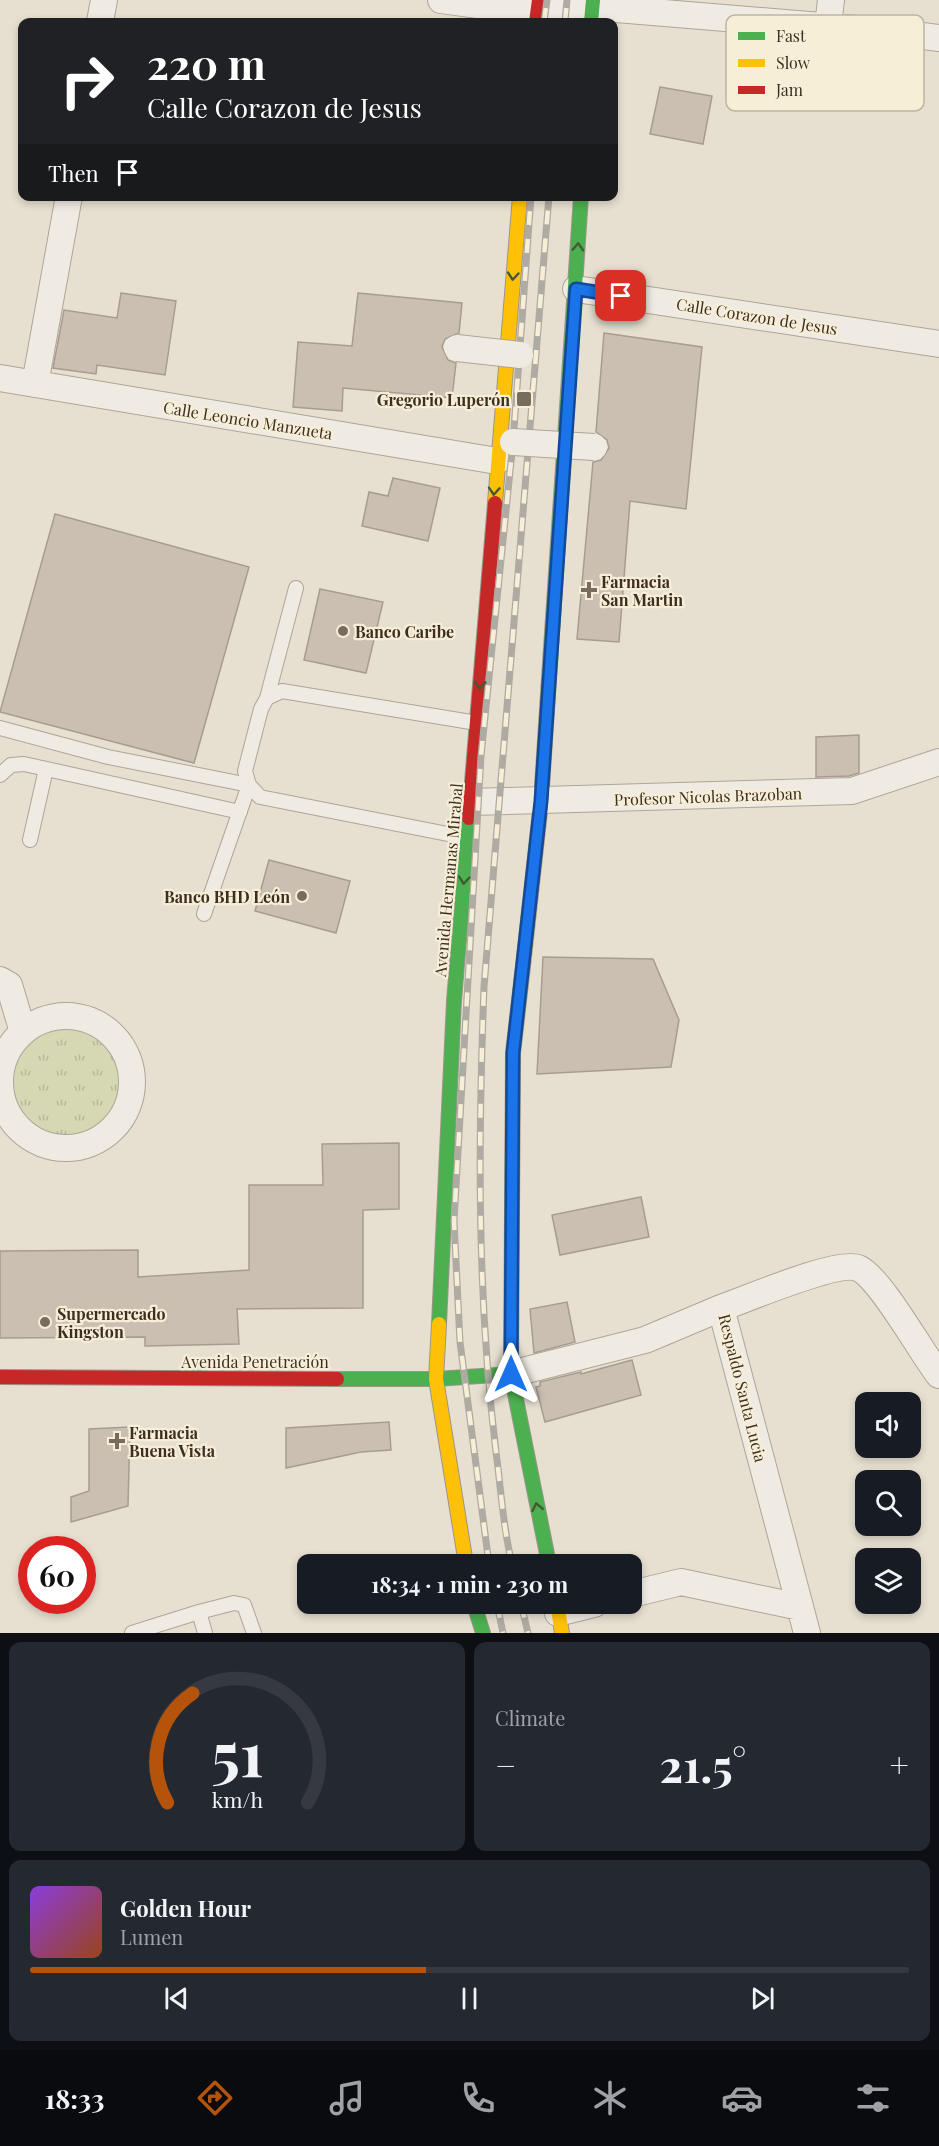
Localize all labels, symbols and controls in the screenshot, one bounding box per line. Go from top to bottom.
legend [726,15,924,111]
text: Fast [776,25,806,46]
text: 220 m [147,35,266,91]
icon: right [48,42,126,120]
text: Slow [776,52,811,73]
text: Jam [775,79,803,100]
text: Calle Corazon de Jesus [147,89,422,125]
icon: arrive [111,156,144,189]
text: Then [48,158,99,188]
one-way arrow [572,242,585,251]
pin [595,270,646,321]
one-way arrow [507,271,520,280]
icon: arrive [604,279,637,312]
street label: Calle Corazon de Jesus [675,293,839,339]
place label: Gregorio Luperón [377,389,510,410]
marker: Gregorio Luperón [515,390,533,408]
street label: Calle Leoncio Manzueta [162,396,334,444]
one-way arrow [488,486,501,495]
place label: Farmacia San Martin [601,571,683,610]
marker: Farmacia San Martin [582,583,596,597]
place label: Banco Caribe [355,621,454,642]
marker: Banco Caribe [336,624,350,638]
one-way arrow [474,681,487,690]
street label: Avenida Hermanas Mirabal [429,782,467,979]
street label: Profesor Nicolas Brazoban [613,782,803,810]
one-way arrow [458,875,471,884]
place label: Banco BHD León [164,886,290,907]
marker: Banco BHD León [295,889,309,903]
place label: Supermercado Kingston [57,1303,166,1342]
street label: Respaldo Santa Lucia [714,1312,772,1464]
marker: Supermercado Kingston [38,1315,52,1329]
position arrow [479,1342,543,1406]
street label: Avenida Penetración [180,1351,329,1372]
map controls [855,1392,921,1614]
button: sound [855,1392,921,1458]
place label: Farmacia Buena Vista [129,1422,216,1461]
marker: Farmacia Buena Vista [110,1434,124,1448]
button: search [855,1470,921,1536]
one-way arrow [531,1502,544,1512]
speed limit sign: 60 [18,1536,96,1614]
button: layers [855,1548,921,1614]
text: 18:34 · 1 min · 230 m [371,1569,568,1599]
text: Climate [495,1704,565,1731]
text: 51 [211,1709,263,1793]
text: 21.5° [660,1734,746,1794]
text: − [495,1742,516,1786]
text: + [890,1742,909,1786]
text: km/h [211,1786,263,1814]
text: Golden Hour [120,1893,251,1923]
text: Lumen [120,1923,183,1950]
icon: previous [160,1982,193,2015]
icon: pause [453,1982,486,2015]
icon: next [746,1982,779,2015]
icon: directions [194,2077,236,2119]
icon: music [326,2077,368,2119]
icon: phone [457,2077,499,2119]
icon: climate [589,2077,631,2119]
icon: car [721,2077,763,2119]
icon: filters [852,2077,894,2119]
text: 18:33 [45,2080,104,2116]

